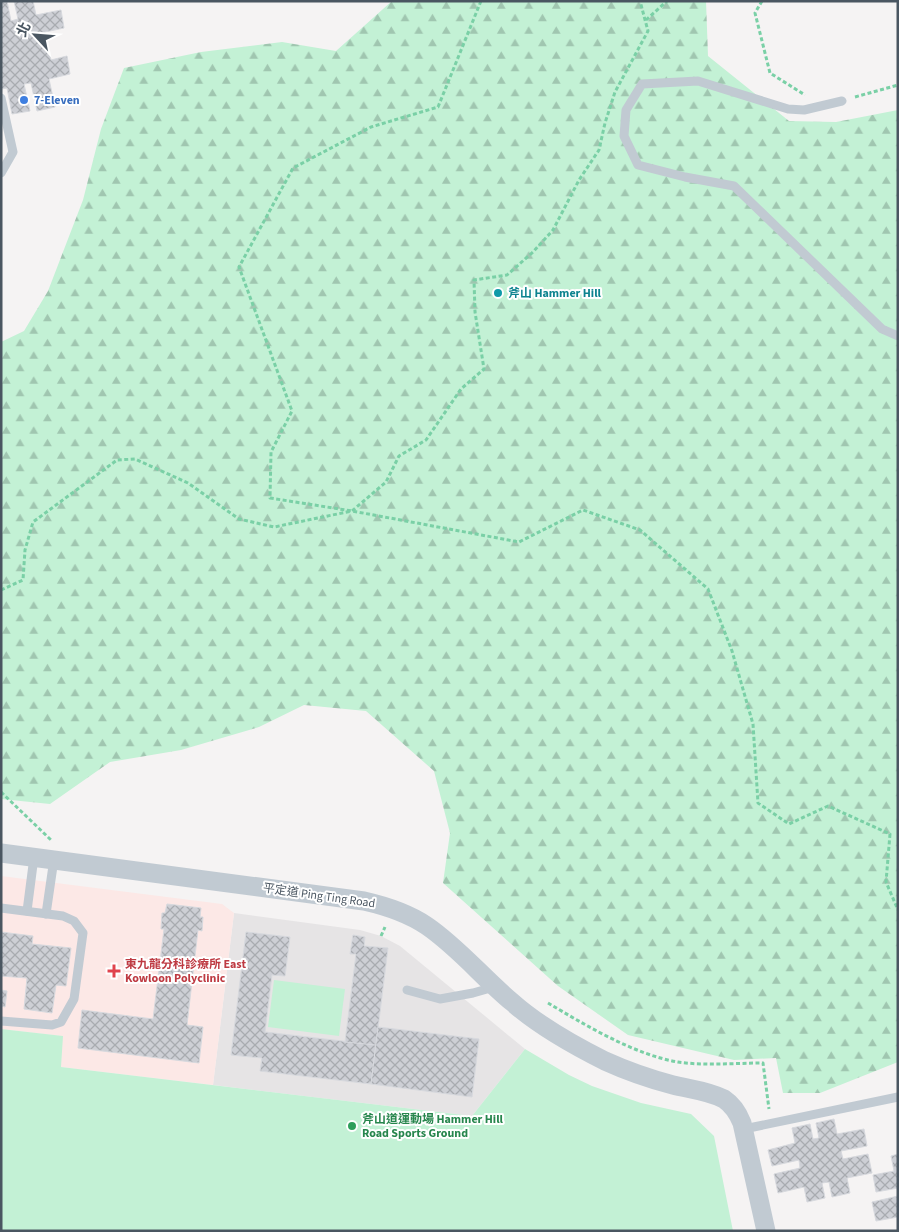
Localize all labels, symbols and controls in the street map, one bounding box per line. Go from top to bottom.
north arrow [10,10,60,60]
text: 北 [12,19,36,40]
place label: 7-Eleven [34,92,80,109]
marker: 7-Eleven [18,94,30,106]
place label: 斧山 Hammer Hill [508,285,602,302]
marker: 斧山 Hammer Hill [492,287,504,299]
street label: 平定道 Ping Ting Road [262,880,376,912]
place label: 東九龍分科診療所 East Kowloon Polyclinic [125,956,246,987]
marker: 東九龍分科診療所 East Kowloon Polyclinic [107,964,121,978]
place label: 斧山道運動場 Hammer Hill Road Sports Ground [362,1111,504,1142]
marker: 斧山道運動場 Hammer Hill Road Sports Ground [346,1120,358,1132]

